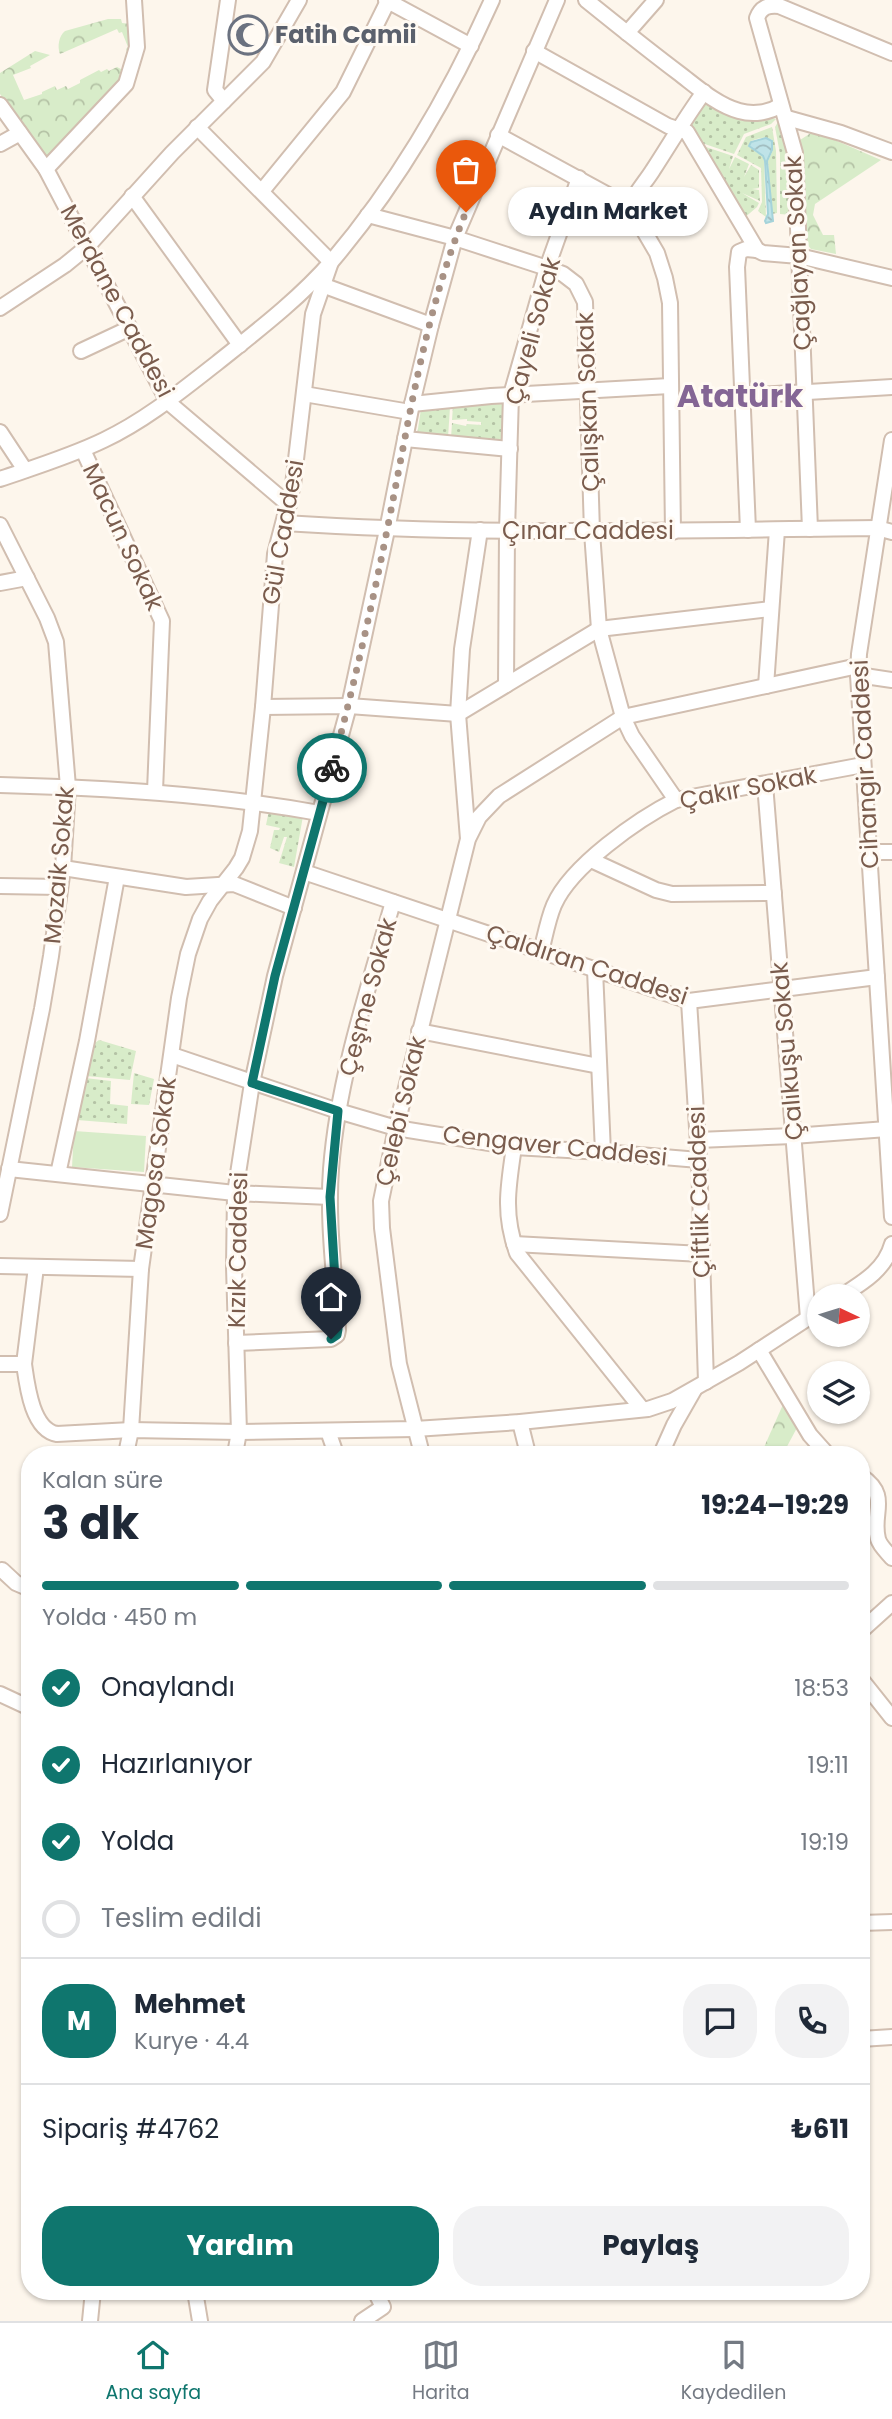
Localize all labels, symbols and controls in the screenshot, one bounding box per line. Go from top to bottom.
mosque icon: Fatih Camii [227,14,269,56]
place label: Fatih Camii [275,18,417,51]
pin [436,140,496,212]
icon: bag [447,151,485,189]
street label: Çağlayan Sokak [776,154,819,351]
callout: Aydın Market [508,188,708,236]
text: Aydın Market [528,195,688,227]
street label: Merdane Caddesi [53,198,182,403]
street label: Çayeli Sokak [497,253,568,408]
street label: Çalışkan Sokak [568,311,607,492]
district label: Atatürk [677,373,803,418]
street label: Gül Caddesi [254,457,312,607]
street label: Macun Sokak [75,458,172,616]
street label: Çınar Caddesi [502,514,674,547]
street label: Cihangir Caddesi [843,659,886,869]
courier [297,733,367,803]
icon: bike [313,749,351,787]
street label: Çakır Sokak [677,758,820,817]
street label: Mozaik Sokak [35,784,82,945]
street label: Çeşme Sokak [331,914,405,1080]
street label: Çaldıran Caddesi [482,916,692,1013]
street label: Çalıkuşu Sokak [762,960,811,1142]
street label: Çelebi Sokak [367,1032,434,1189]
street label: Magosa Sokak [127,1074,184,1251]
street label: Çiftlik Caddesi [679,1105,718,1279]
street label: Cengaver Caddesi [441,1117,669,1174]
street label: Kızık Caddesi [220,1172,255,1328]
pin [301,1267,361,1339]
icon: home [312,1278,350,1316]
north arrow [807,1284,870,1348]
map controls [807,1284,870,1424]
button: layers [807,1361,870,1424]
text: Kalan süre [42,1464,163,1496]
text: 19:24–19:29 [701,1487,849,1523]
text: 3 dk [42,1491,139,1555]
text: Yolda · 450 m [42,1601,197,1633]
icon: check [42,1669,80,1707]
text: Onaylandı [101,1669,235,1705]
text: 18:53 [794,1672,849,1704]
icon: check [42,1746,80,1784]
text: Hazırlanıyor [101,1746,252,1782]
text: 19:11 [808,1749,849,1781]
icon: check [42,1823,80,1861]
text: Yolda [101,1823,174,1859]
text: 19:19 [800,1826,849,1858]
text: Teslim edildi [101,1900,262,1936]
button: chat [683,1984,757,2058]
button: phone [775,1984,849,2058]
text: Mehmet [134,1986,246,2022]
text: M [67,2003,91,2039]
text: Kurye · 4.4 [134,2025,249,2057]
text: Sipariş #4762 [42,2111,219,2147]
text: ₺611 [791,2111,849,2147]
button: Yardım [42,2206,439,2286]
button: Paylaş [453,2206,849,2286]
tab: Ana sayfa [106,2336,201,2407]
tab: Harita [412,2336,470,2407]
tab: Kaydedilen [681,2336,786,2407]

